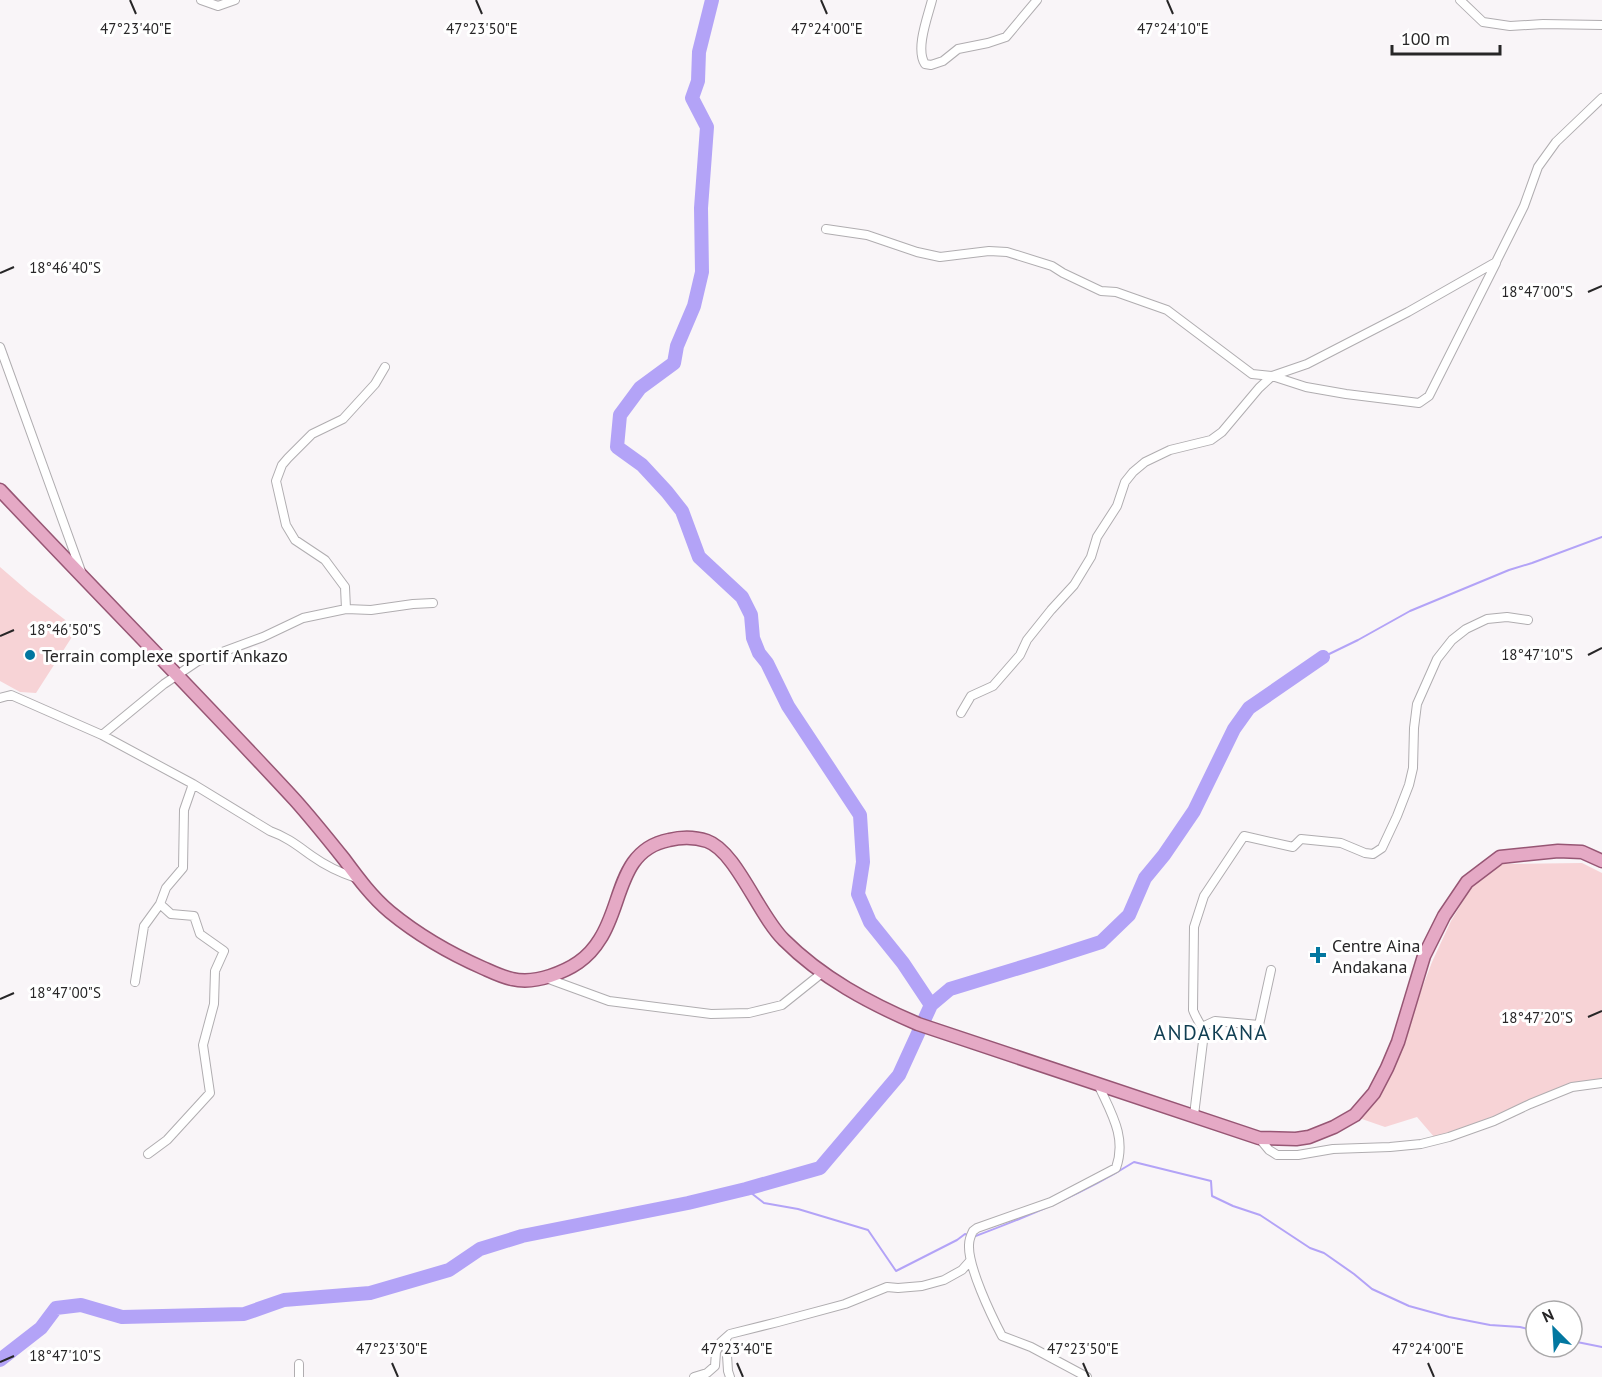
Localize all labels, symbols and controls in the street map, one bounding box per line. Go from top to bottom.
scale bar [1392,18,1500,56]
text: 47°23'40"E [100,19,172,38]
text: 47°23'50"E [446,19,518,38]
text: 47°24'00"E [791,19,863,38]
text: 47°24'10"E [1137,19,1209,38]
text: 100 m [1401,27,1450,50]
text: 18°46'40"S [29,258,101,277]
text: 18°47'00"S [1501,282,1573,301]
text: 18°46'50"S [29,620,101,639]
place label: Terrain complexe sportif Ankazo [42,644,288,667]
text: 18°47'10"S [1501,645,1573,664]
marker: Terrain complexe sportif Ankazo [23,648,37,662]
place label: Centre Aina Andakana [1332,934,1420,978]
marker: Centre Aina Andakana [1309,946,1327,964]
text: 18°47'00"S [29,983,101,1002]
text: 18°47'20"S [1501,1008,1573,1027]
district label: ANDAKANA [1154,1019,1268,1046]
north arrow [1524,1299,1584,1359]
text: N [1539,1304,1557,1327]
text: 47°23'30"E [356,1339,428,1358]
text: 47°23'40"E [701,1339,773,1358]
text: 47°23'50"E [1047,1339,1119,1358]
text: 47°24'00"E [1392,1339,1464,1358]
text: 18°47'10"S [29,1346,101,1365]

